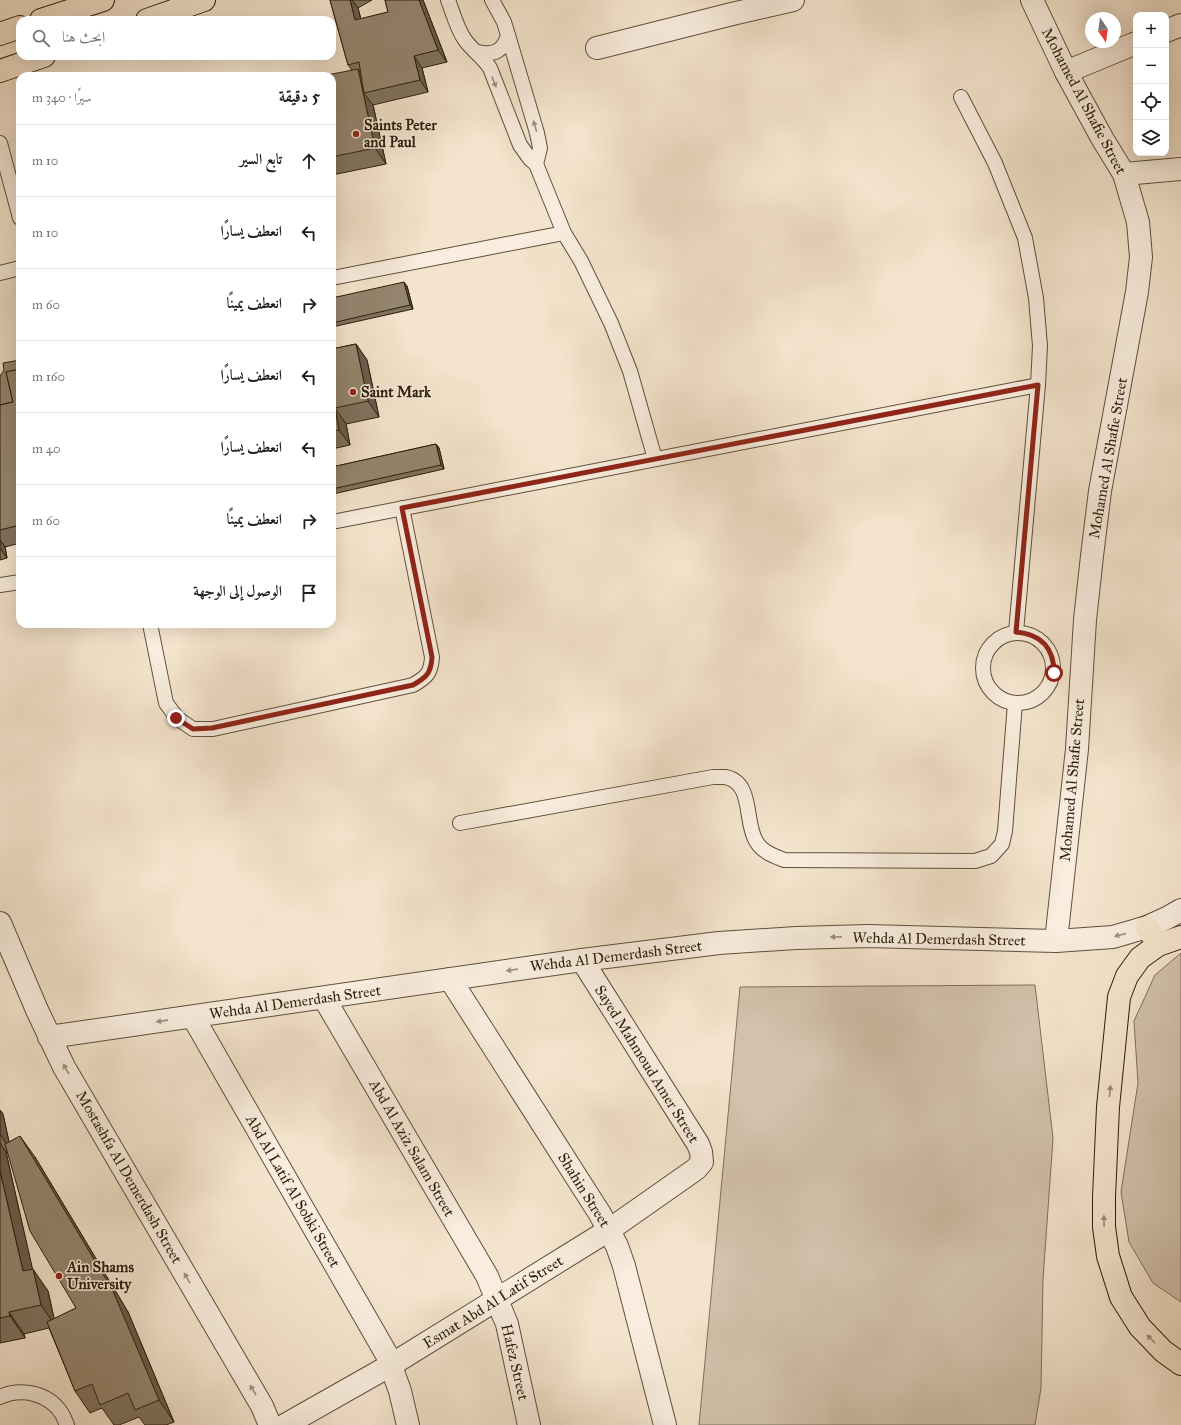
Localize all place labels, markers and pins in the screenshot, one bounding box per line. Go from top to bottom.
place label: Saints Peter and Paul [364,116,437,151]
marker: Saints Peter and Paul [351,129,361,139]
place label: Saint Mark [361,383,432,401]
marker: Saint Mark [348,387,358,397]
place label: Ain Shams University [66,1258,134,1294]
marker: Ain Shams University [54,1271,64,1281]

